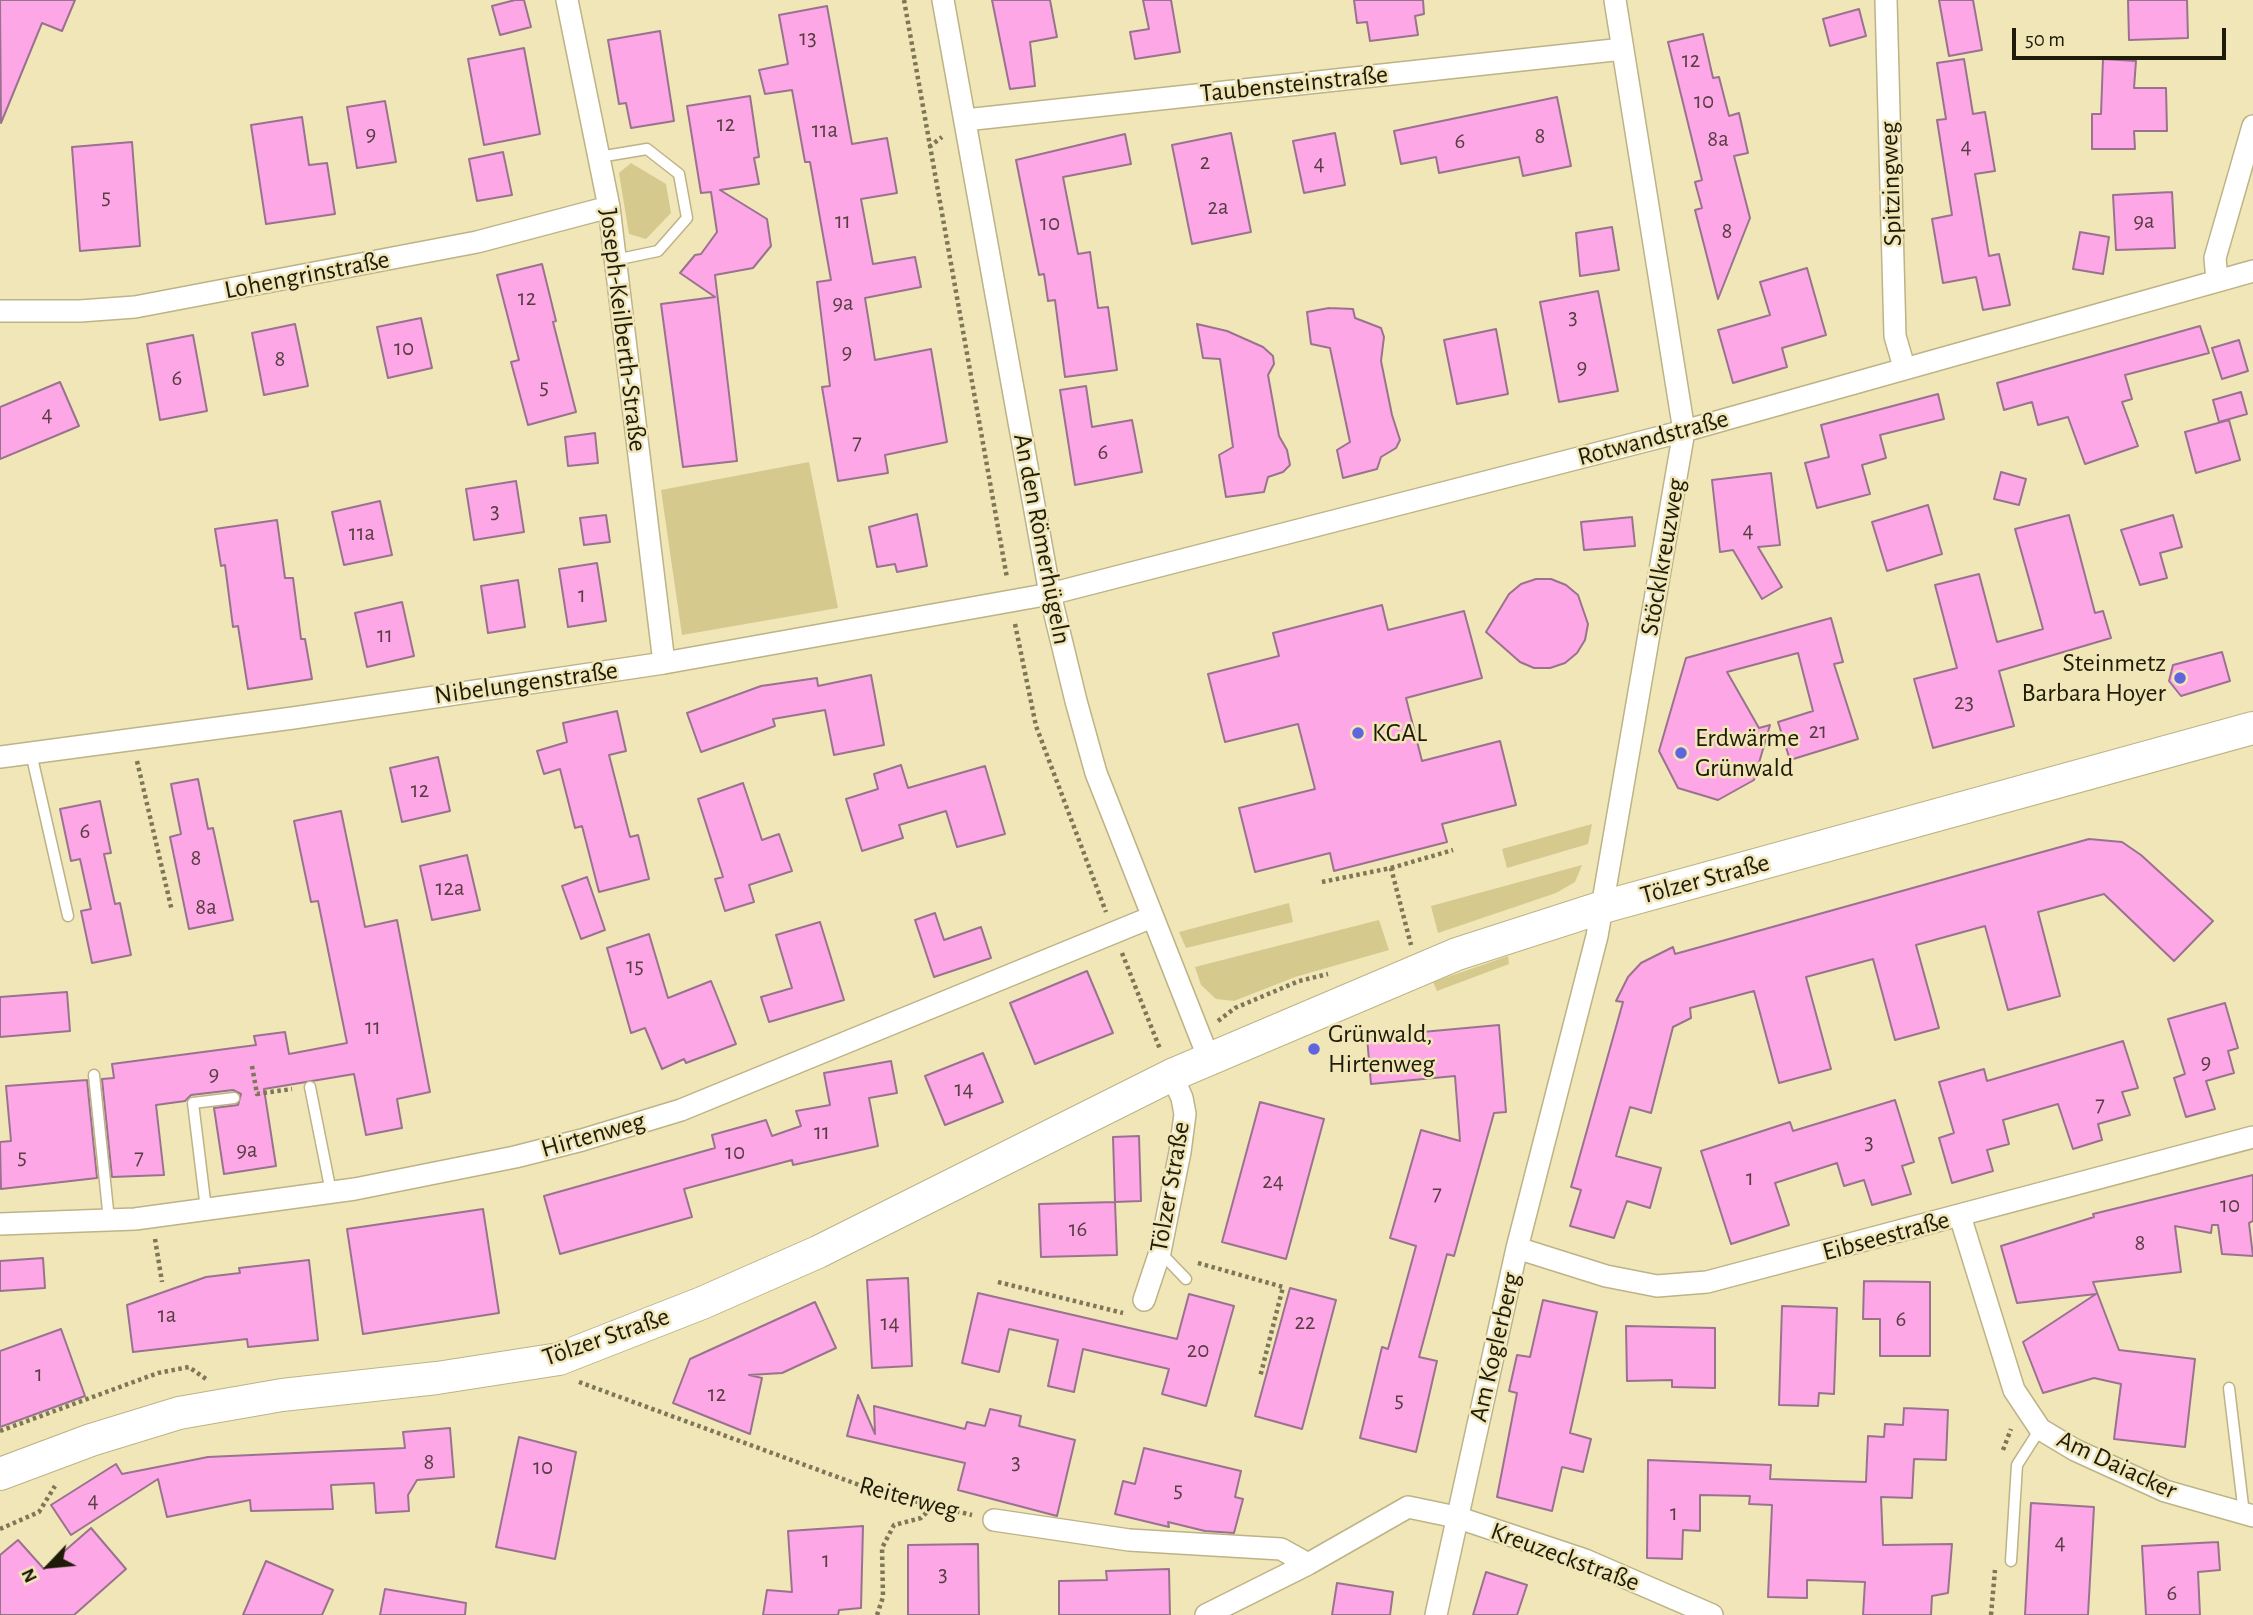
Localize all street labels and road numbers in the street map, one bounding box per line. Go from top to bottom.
street label: Taubensteinstraße [1199,59,1389,109]
street label: Spitzingweg [1873,121,1909,247]
street label: Joseph-Keilberth-Straße [593,207,653,453]
street label: Lohengrinstraße [222,244,392,306]
street label: Rotwandstraße [1574,403,1732,473]
street label: An den Römerhügeln [1006,431,1078,647]
street label: Stöcklkreuzweg [1634,476,1692,638]
street label: Nibelungenstraße [432,655,620,711]
street label: Tölzer Straße [1637,847,1773,911]
street label: Hirtenweg [537,1105,649,1165]
street label: Tölzer Straße [1143,1119,1197,1255]
street label: Eibseestraße [1819,1204,1953,1268]
street label: Am Koglerberg [1463,1269,1527,1425]
street label: Tölzer Straße [538,1301,674,1373]
street label: Am Daiacker [2052,1424,2182,1506]
street label: Reiterweg [856,1470,962,1526]
street label: Kreuzeckstraße [1486,1516,1644,1598]

